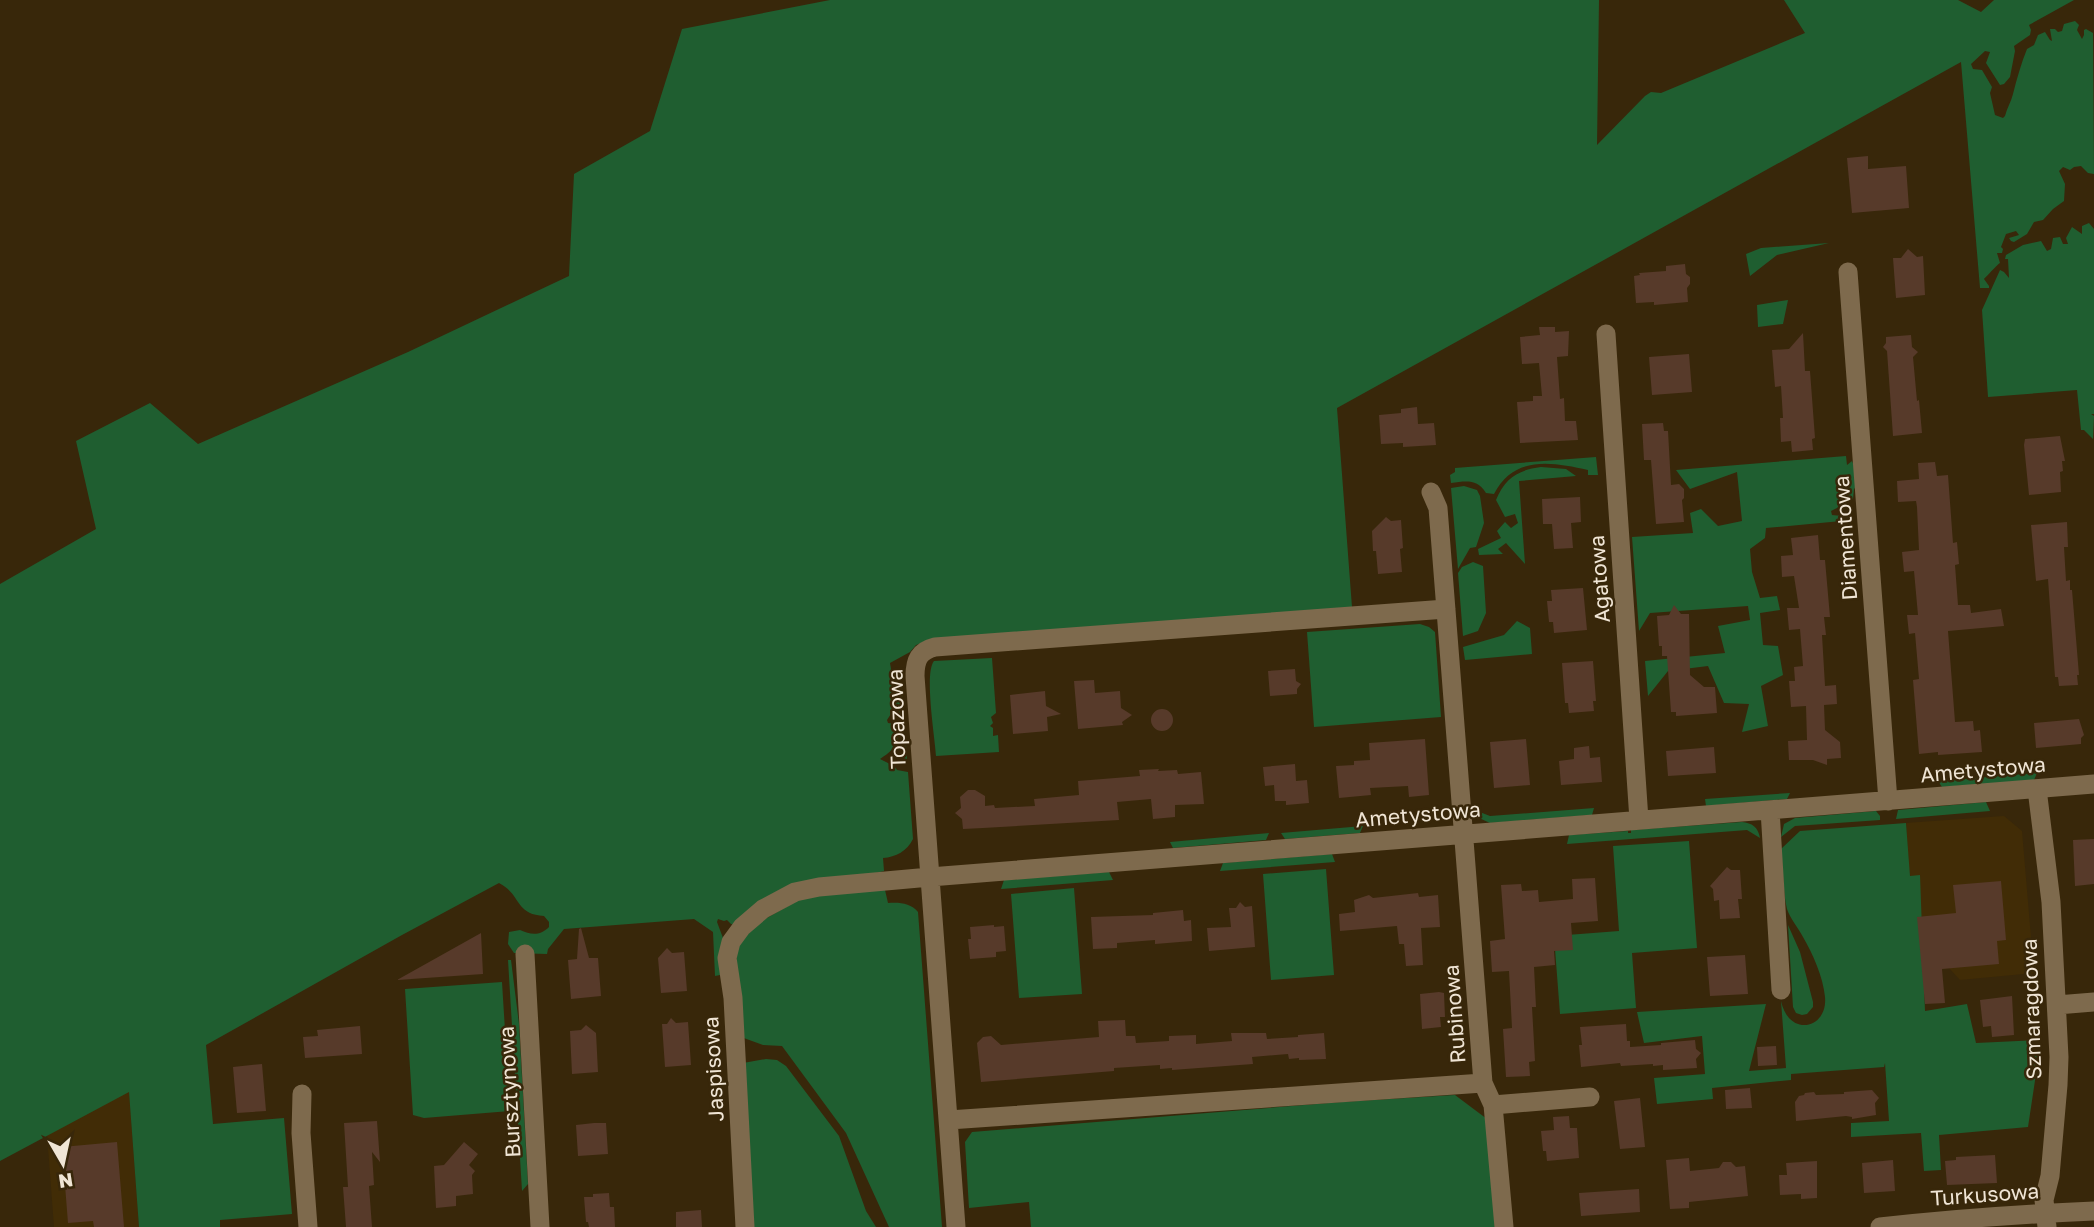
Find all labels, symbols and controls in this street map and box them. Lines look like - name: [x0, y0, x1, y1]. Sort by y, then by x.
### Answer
- street label: Diamentowa: [1828, 475, 1862, 601]
- street label: Agatowa: [1583, 534, 1615, 624]
- street label: Topazowa: [881, 669, 911, 769]
- street label: Ametystowa: [1919, 751, 2047, 787]
- street label: Ametystowa: [1354, 796, 1482, 832]
- street label: Szmaragdowa: [2016, 938, 2046, 1080]
- street label: Rubinowa: [1438, 964, 1470, 1064]
- street label: Jaspisowa: [697, 1016, 729, 1122]
- street label: Bursztynowa: [493, 1026, 525, 1158]
- north arrow: [28, 1129, 98, 1199]
- text: N: [57, 1169, 75, 1194]
- street label: Turkusowa: [1930, 1177, 2040, 1211]

